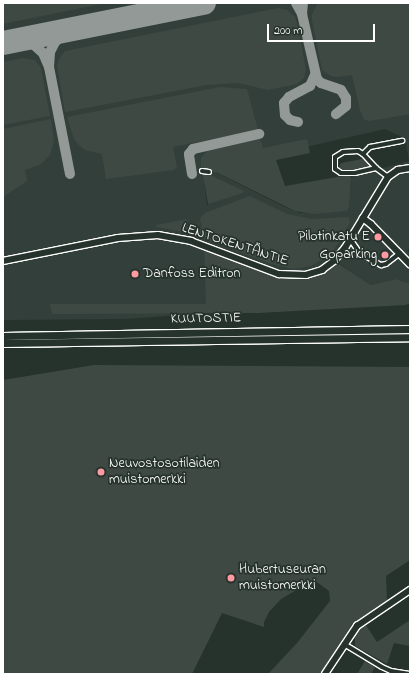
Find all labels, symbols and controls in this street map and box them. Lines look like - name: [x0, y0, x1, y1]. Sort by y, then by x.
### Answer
- scale bar: [269, 16, 377, 42]
- text: 200 m: [274, 22, 303, 40]
- street label: LENTOKENTÄNTIE: [180, 220, 290, 270]
- place label: Pilotinkatu E: [298, 229, 370, 245]
- marker: Pilotinkatu E: [373, 232, 383, 242]
- place label: Goparking: [320, 247, 377, 263]
- marker: Goparking: [380, 250, 390, 260]
- place label: Danfoss Editron: [143, 266, 241, 282]
- marker: Danfoss Editron: [130, 269, 140, 279]
- street label: KUUTOSTIE: [171, 310, 241, 328]
- place label: Neuvostosotilaiden muistomerkki: [109, 456, 220, 488]
- marker: Neuvostosotilaiden muistomerkki: [96, 467, 106, 477]
- place label: Hubertuseuran muistomerkki: [239, 562, 326, 594]
- marker: Hubertuseuran muistomerkki: [226, 573, 236, 583]

